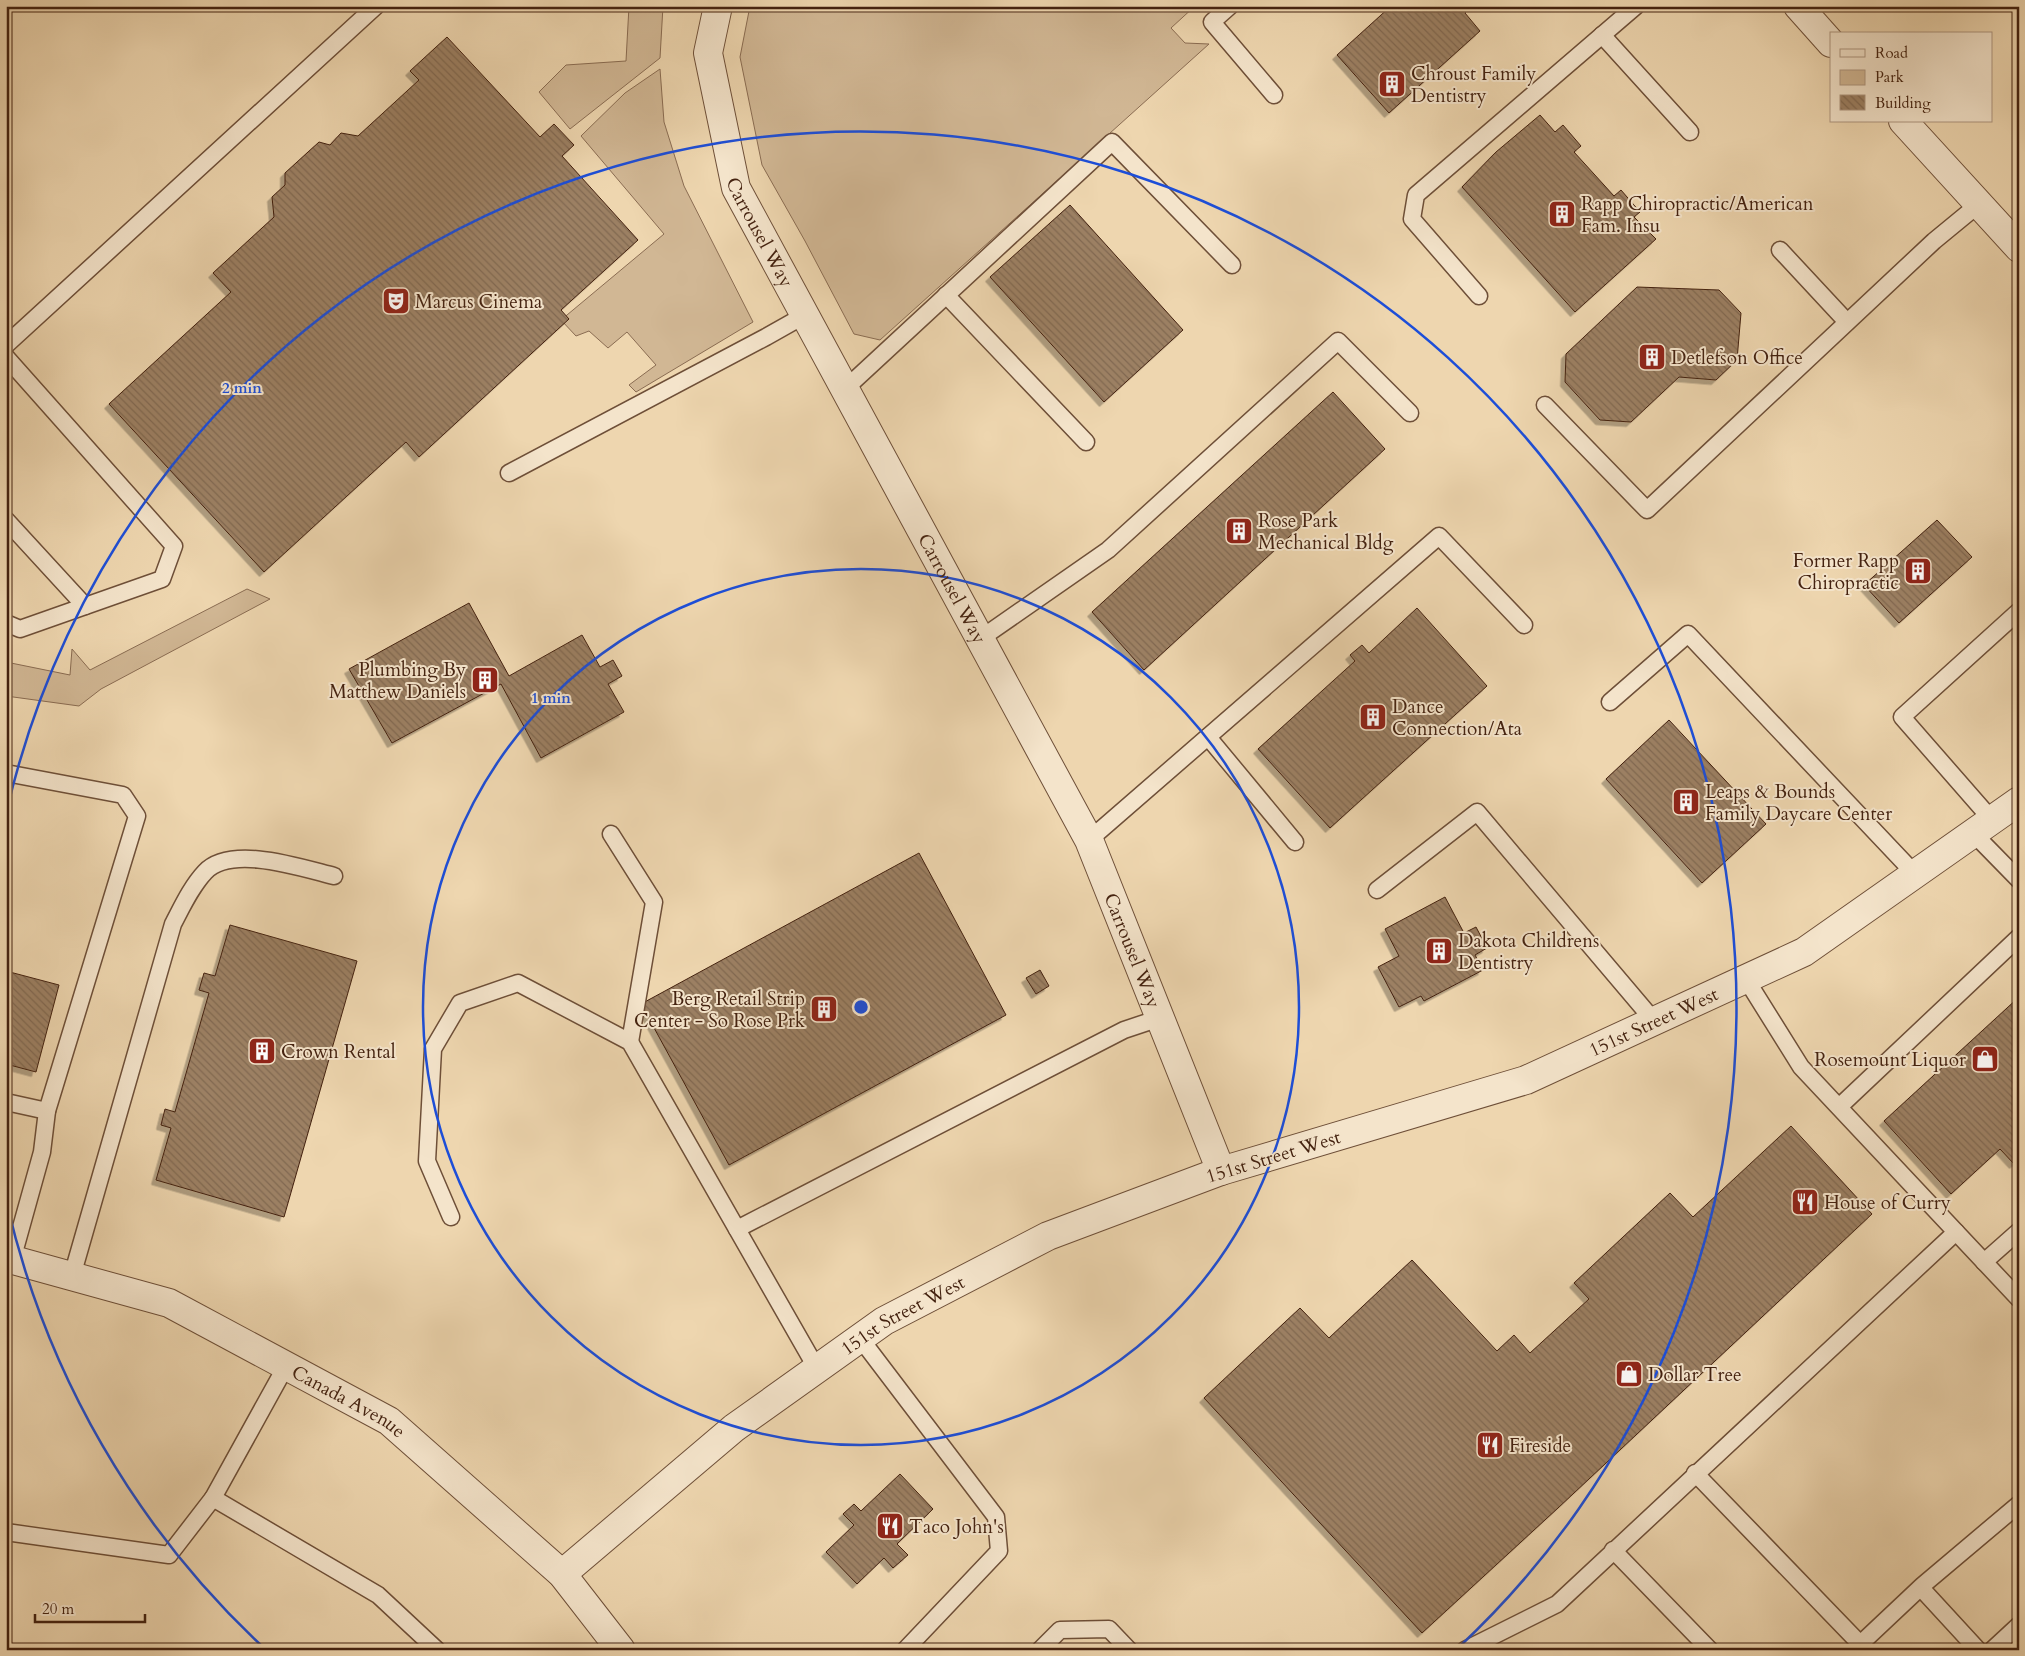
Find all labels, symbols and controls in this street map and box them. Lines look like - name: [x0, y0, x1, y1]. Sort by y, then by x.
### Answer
- legend: [1830, 32, 1992, 122]
- text: Road: [1875, 43, 1908, 63]
- place label: Chroust Family Dentistry: [1411, 61, 1536, 109]
- text: Park: [1875, 67, 1904, 87]
- building icon: Chroust Family Dentistry: [1377, 69, 1407, 99]
- text: Building: [1875, 93, 1931, 113]
- street label: Carrousel Way: [720, 175, 799, 292]
- place label: Rapp Chiropractic/American Fam. Insu: [1581, 191, 1814, 239]
- building icon: Rapp Chiropractic/American Fam. Insu: [1547, 199, 1577, 229]
- theatre icon: Marcus Cinema: [381, 286, 411, 316]
- place label: Marcus Cinema: [415, 289, 542, 315]
- building icon: Detlefson Office: [1637, 342, 1667, 372]
- place label: Detlefson Office: [1671, 345, 1803, 371]
- text: 2 min: [222, 378, 262, 398]
- place label: Rose Park Mechanical Bldg: [1258, 508, 1394, 556]
- building icon: Rose Park Mechanical Bldg: [1224, 516, 1254, 546]
- street label: Carrousel Way: [911, 529, 992, 648]
- place label: Former Rapp Chiropractic: [1793, 548, 1899, 596]
- building icon: Former Rapp Chiropractic: [1903, 556, 1933, 586]
- place label: Plumbing By Matthew Daniels: [329, 657, 466, 705]
- building icon: Plumbing By Matthew Daniels: [470, 665, 500, 695]
- text: 1 min: [531, 688, 571, 708]
- place label: Dance Connection/Ata: [1392, 694, 1522, 742]
- building icon: Dance Connection/Ata: [1358, 702, 1388, 732]
- place label: Leaps & Bounds Family Daycare Center: [1705, 779, 1892, 827]
- building icon: Leaps & Bounds Family Daycare Center: [1671, 787, 1701, 817]
- street label: Carrousel Way: [1097, 889, 1167, 1012]
- place label: Dakota Childrens Dentistry: [1458, 928, 1599, 976]
- building icon: Dakota Childrens Dentistry: [1424, 936, 1454, 966]
- street label: 151st Street West: [1585, 981, 1722, 1063]
- place label: Berg Retail Strip Center - So Rose Prk: [634, 986, 806, 1034]
- building icon: Berg Retail Strip Center - So Rose Prk: [809, 994, 839, 1024]
- centre of rings: [852, 998, 870, 1016]
- building icon: Crown Rental: [247, 1036, 277, 1066]
- place label: Crown Rental: [281, 1039, 396, 1065]
- shop icon: Rosemount Liquor: [1970, 1044, 2000, 1074]
- place label: Rosemount Liquor: [1814, 1047, 1966, 1073]
- street label: 151st Street West: [1203, 1124, 1344, 1190]
- restaurant icon: House of Curry: [1790, 1187, 1820, 1217]
- place label: House of Curry: [1824, 1190, 1951, 1216]
- street label: 151st Street West: [836, 1269, 969, 1362]
- street label: Canada Avenue: [287, 1359, 411, 1444]
- shop icon: Dollar Tree: [1614, 1359, 1644, 1389]
- place label: Dollar Tree: [1648, 1362, 1742, 1388]
- restaurant icon: Fireside: [1475, 1430, 1505, 1460]
- place label: Fireside: [1509, 1433, 1571, 1459]
- restaurant icon: Taco John's: [875, 1511, 905, 1541]
- place label: Taco John's: [909, 1514, 1004, 1540]
- scale bar: [35, 1591, 145, 1623]
- text: 20 m: [42, 1599, 74, 1619]

